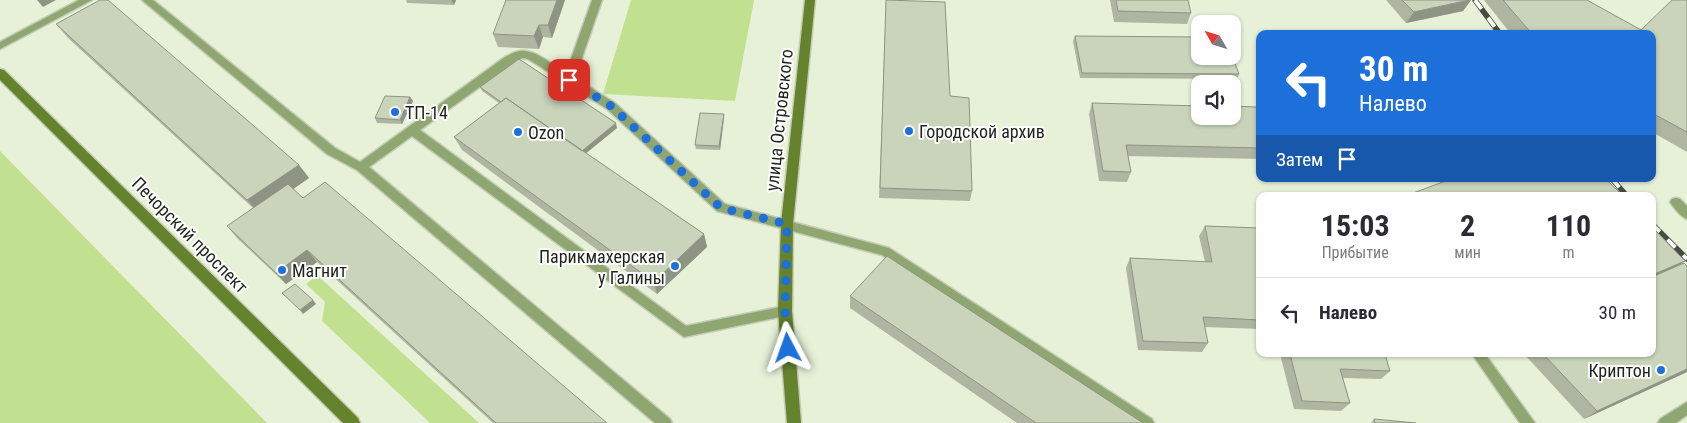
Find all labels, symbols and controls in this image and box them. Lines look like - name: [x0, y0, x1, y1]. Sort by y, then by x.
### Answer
- north arrow: [1191, 15, 1241, 65]
- map controls: [1191, 15, 1241, 125]
- street label: улица Островского: [761, 48, 797, 192]
- text: 30 m: [1359, 49, 1428, 90]
- icon: left: [1276, 50, 1341, 115]
- pin: [548, 59, 590, 101]
- icon: arrive: [555, 66, 583, 94]
- button: sound: [1191, 75, 1241, 125]
- text: Налево: [1359, 91, 1427, 116]
- place label: ТП-14: [405, 102, 448, 123]
- marker: ТП-14: [389, 106, 401, 118]
- place label: Городской архив: [919, 121, 1045, 142]
- place label: Ozon: [528, 122, 564, 143]
- marker: Городской архив: [903, 125, 915, 137]
- marker: Ozon: [512, 126, 524, 138]
- icon: arrive: [1333, 145, 1361, 173]
- text: Затем: [1276, 148, 1323, 171]
- street label: Печорский проспект: [128, 173, 252, 297]
- text: 15:03: [1321, 208, 1390, 243]
- text: 2: [1460, 208, 1475, 243]
- text: 110: [1546, 208, 1591, 243]
- text: Прибытие: [1322, 243, 1389, 262]
- text: мин: [1454, 243, 1481, 262]
- text: m: [1562, 243, 1575, 262]
- place label: Парикмахерская у Галины: [539, 246, 665, 288]
- place label: Магнит: [292, 260, 347, 281]
- marker: Парикмахерская у Галины: [669, 260, 681, 272]
- marker: Магнит: [276, 264, 288, 276]
- icon: left: [1276, 299, 1304, 327]
- text: Налево: [1319, 301, 1377, 324]
- text: 30 m: [1599, 301, 1636, 324]
- position arrow: [761, 321, 813, 373]
- place label: Криптон: [1588, 360, 1651, 381]
- marker: Криптон: [1655, 364, 1667, 376]

